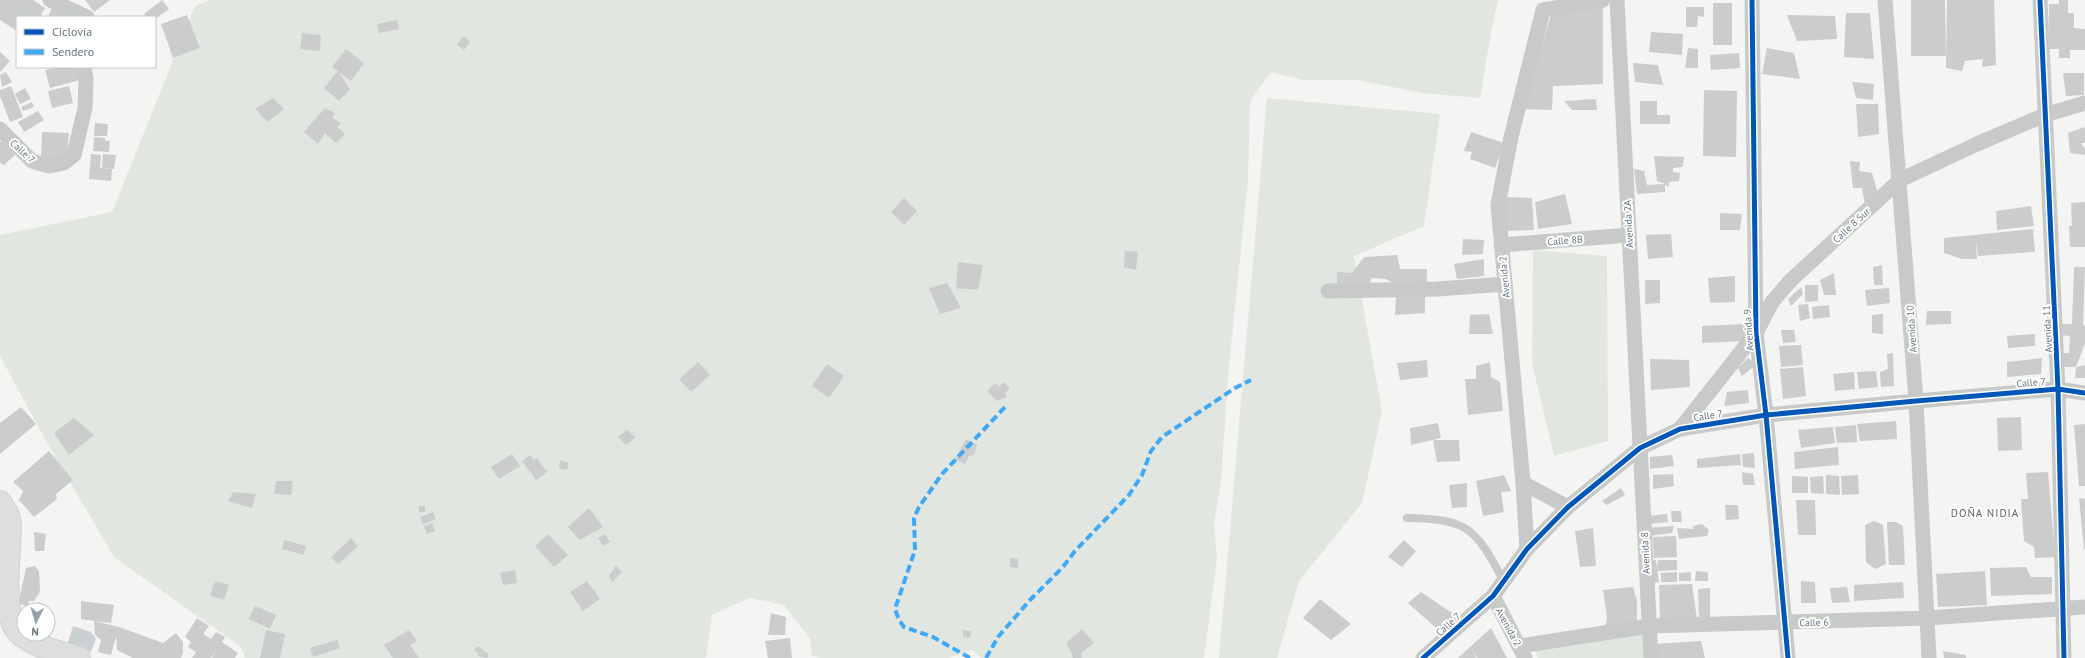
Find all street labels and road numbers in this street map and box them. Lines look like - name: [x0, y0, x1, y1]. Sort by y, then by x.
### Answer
- street label: Calle 7: [7, 137, 38, 166]
- street label: Avenida 2A: [1621, 200, 1636, 248]
- street label: Calle 8 Sur: [1830, 204, 1873, 246]
- street label: Calle 8B: [1547, 232, 1583, 249]
- street label: Avenida 2: [1496, 256, 1513, 298]
- street label: Avenida 10: [1903, 304, 1920, 353]
- street label: Avenida 11: [2040, 305, 2055, 353]
- street label: Avenida 9: [1741, 309, 1756, 351]
- street label: Calle 7: [2016, 375, 2046, 390]
- street label: Calle 7: [1692, 407, 1724, 424]
- street label: Avenida 8: [1638, 532, 1653, 574]
- street label: Avenida 2: [1493, 606, 1524, 649]
- street label: Calle 7: [1433, 610, 1464, 639]
- street label: Calle 6: [1799, 615, 1829, 630]

